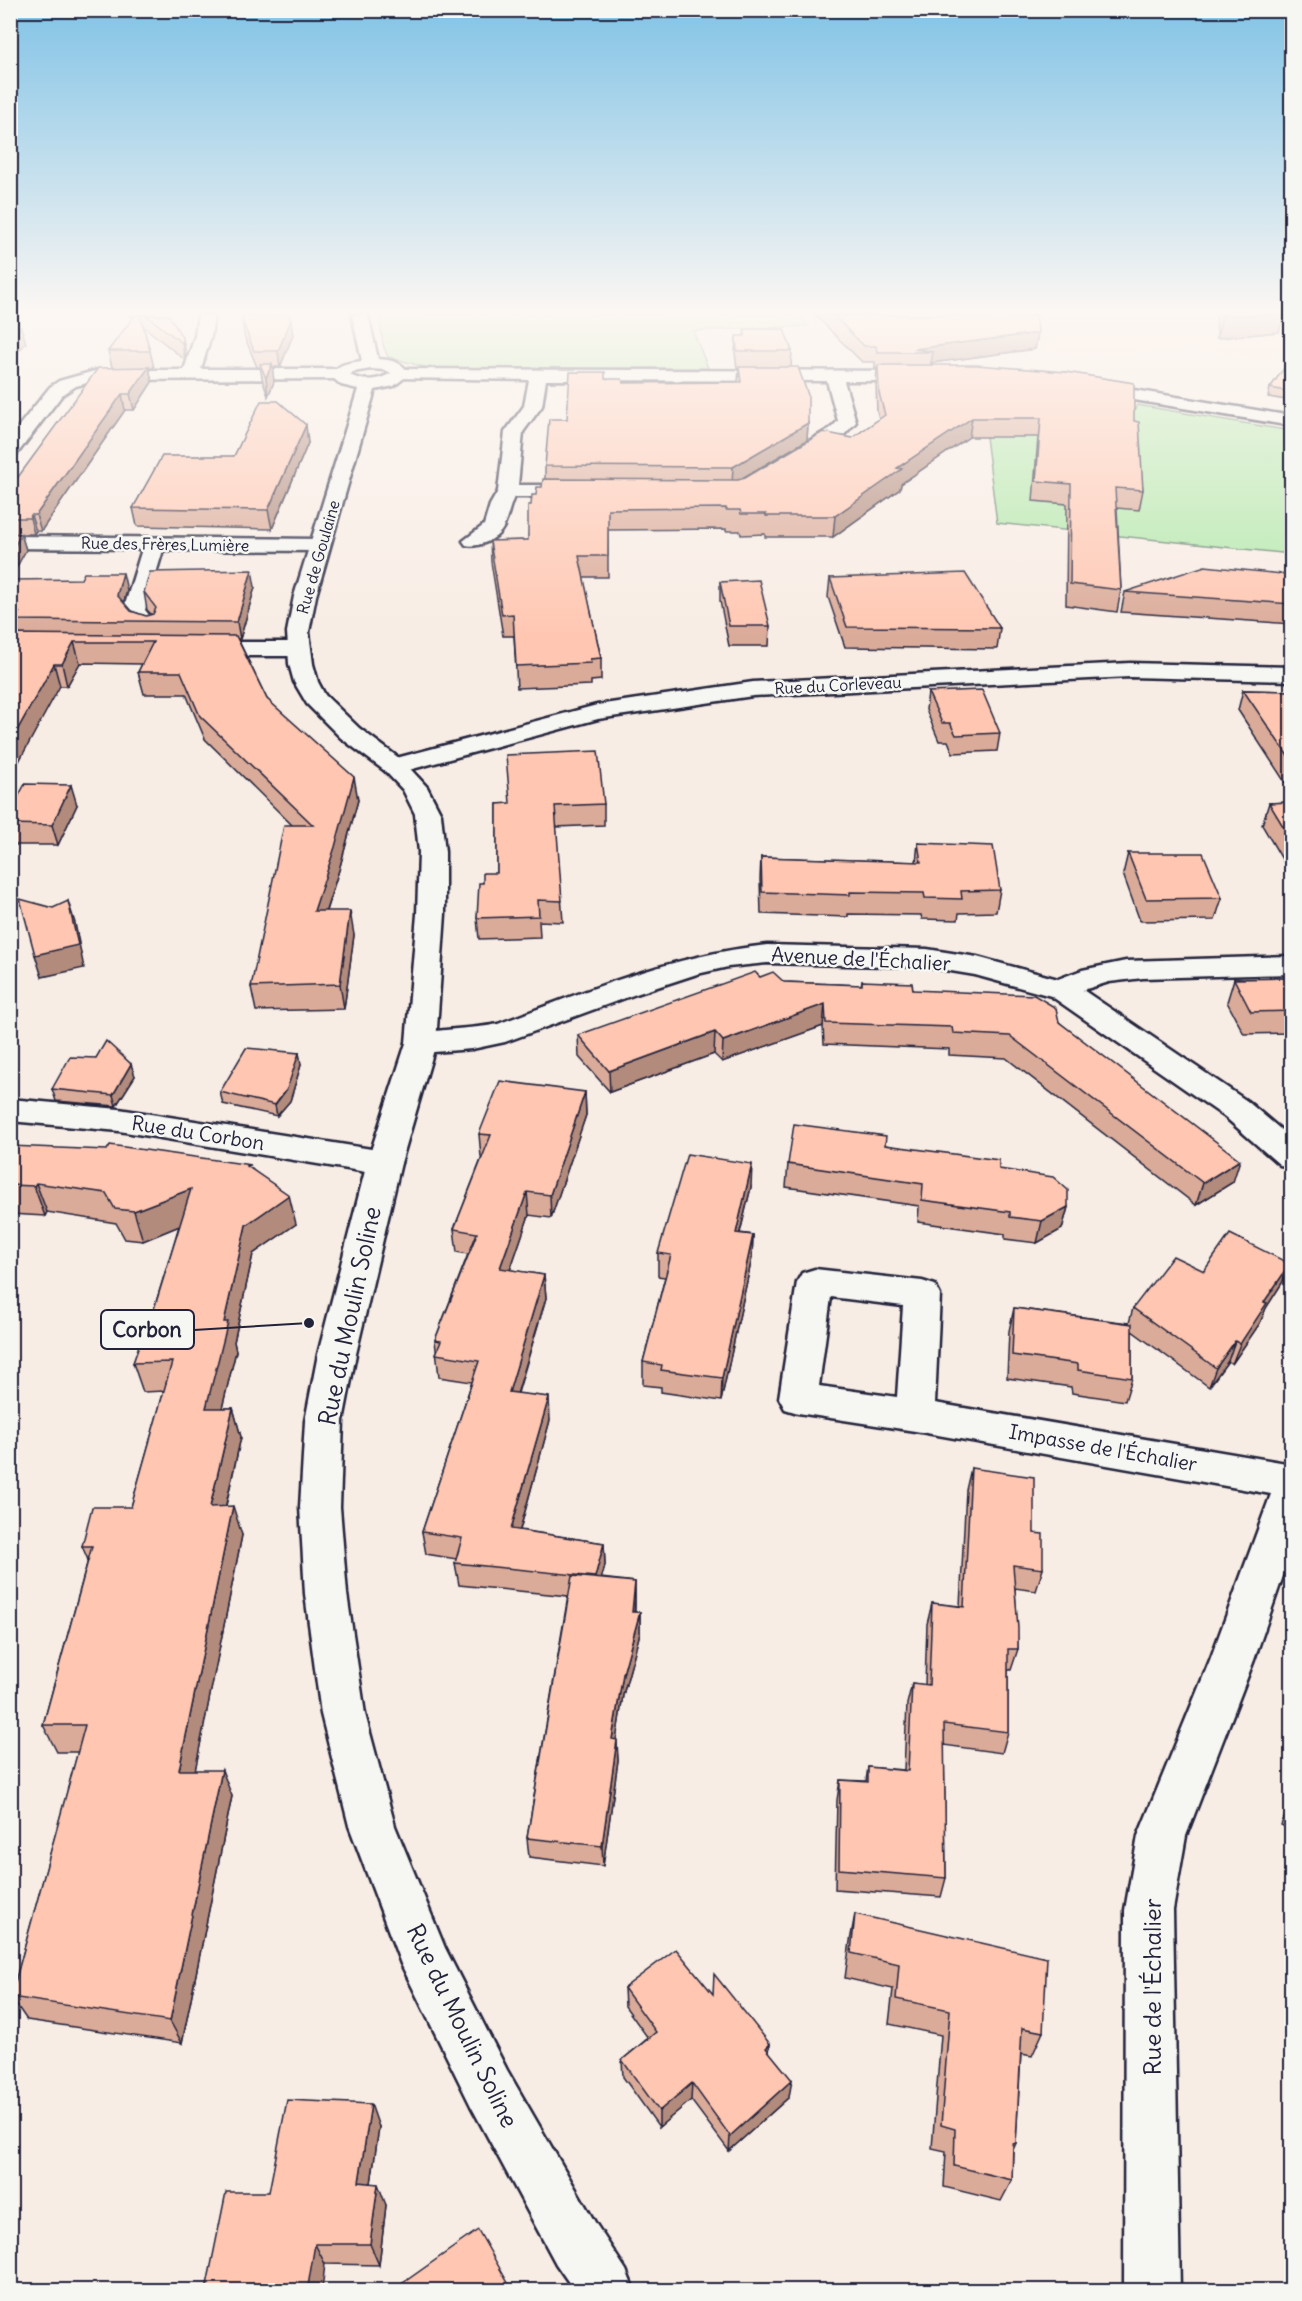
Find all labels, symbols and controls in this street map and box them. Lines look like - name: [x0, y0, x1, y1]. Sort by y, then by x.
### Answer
- street label: Rue de Goulaine: [292, 498, 344, 616]
- street label: Rue des Frères Lumière: [81, 533, 249, 555]
- street label: Rue du Corleveau: [774, 672, 902, 698]
- street label: Avenue de l'Échalier: [771, 941, 951, 976]
- street label: Rue du Corbon: [130, 1110, 266, 1155]
- street label: Rue du Moulin Soline: [311, 1204, 387, 1428]
- callout: Corbon: [101, 1310, 194, 1349]
- text: Corbon: [112, 1316, 182, 1343]
- street label: Impasse de l'Échalier: [1007, 1419, 1199, 1476]
- street label: Rue de l'Échalier: [1137, 1898, 1167, 2076]
- street label: Rue du Moulin Soline: [401, 1919, 525, 2132]

